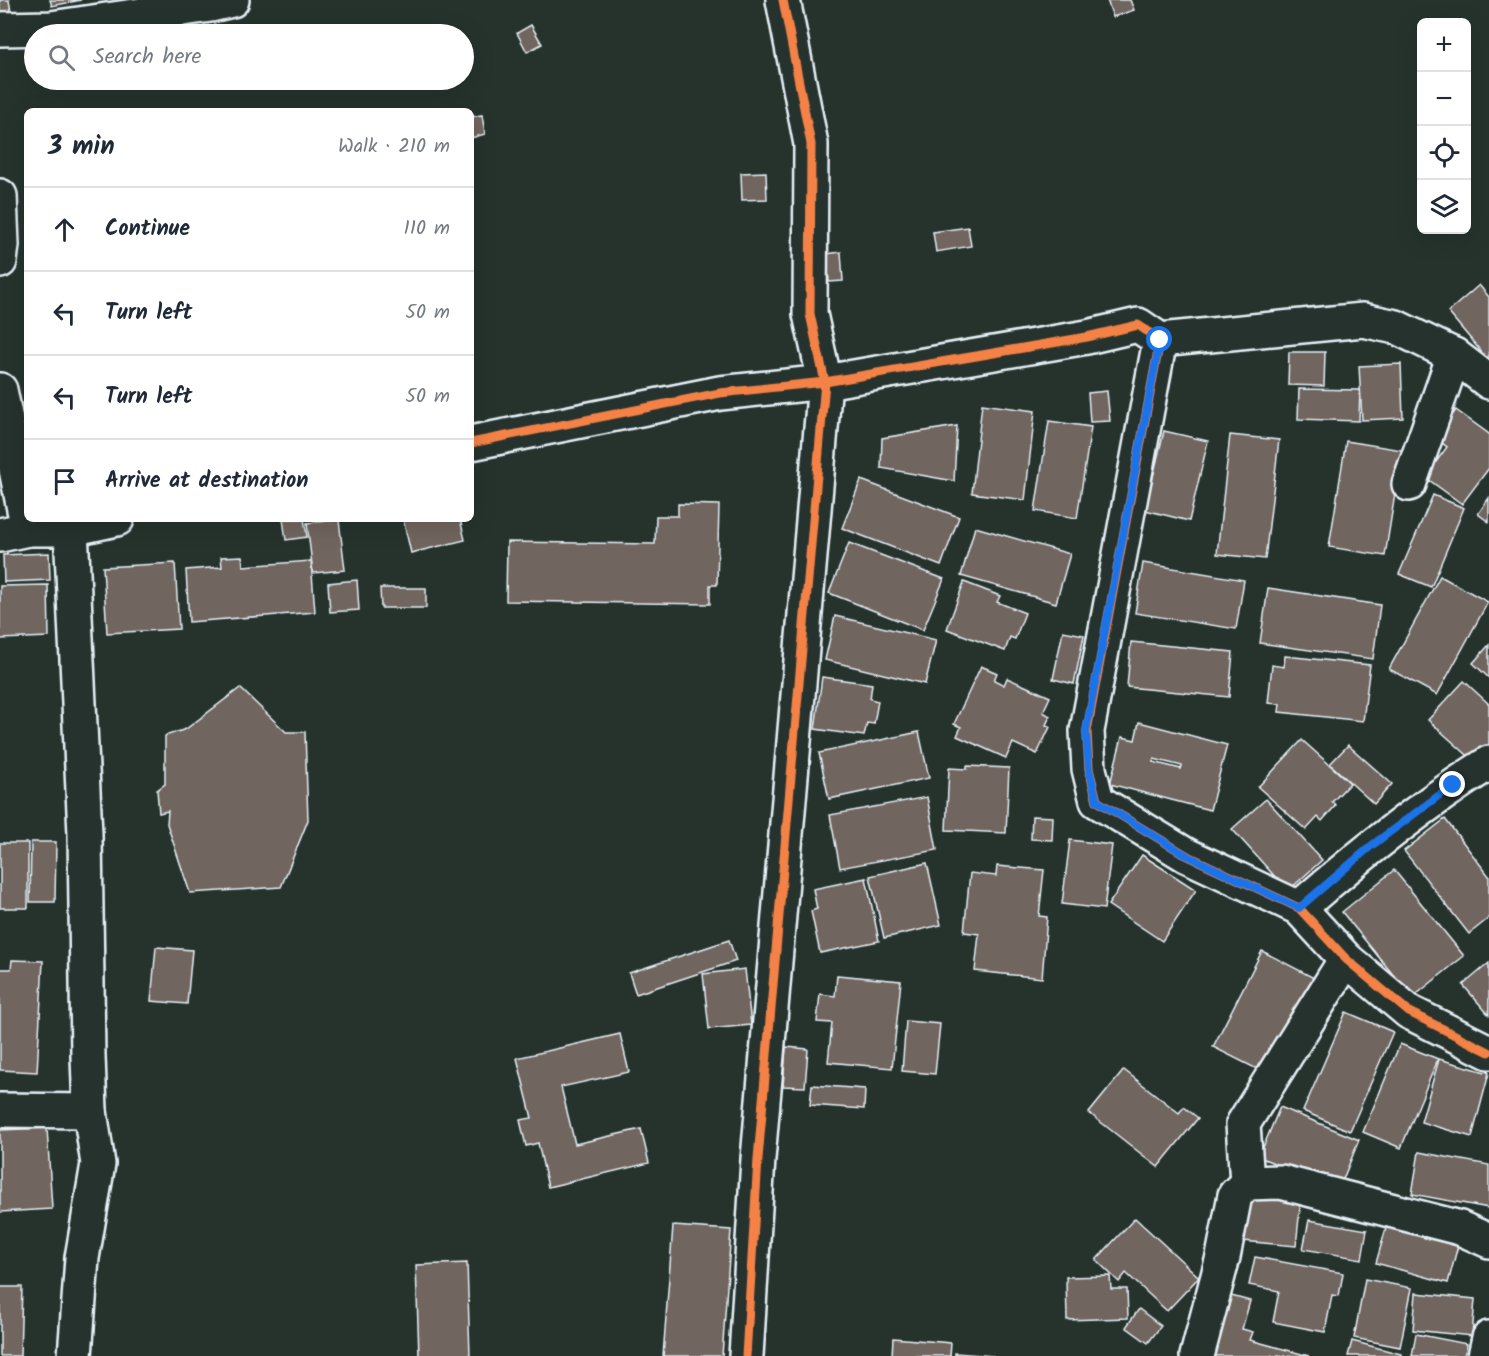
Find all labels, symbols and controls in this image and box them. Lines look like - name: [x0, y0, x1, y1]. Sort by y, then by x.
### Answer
- map controls: [1417, 18, 1471, 234]
- button: +: [1417, 18, 1471, 72]
- search box: [24, 24, 474, 90]
- text: Search here: [93, 40, 201, 75]
- icon: search: [45, 41, 78, 74]
- button: −: [1417, 72, 1471, 126]
- text: 3 min: [48, 126, 115, 168]
- button: locate: [1417, 126, 1471, 180]
- text: Walk · 210 m: [338, 131, 450, 163]
- button: layers: [1417, 180, 1471, 234]
- text: Continue: [105, 212, 190, 247]
- icon: ahead: [48, 213, 81, 246]
- text: 110 m: [404, 213, 450, 245]
- text: Turn left: [105, 296, 192, 331]
- icon: left: [48, 297, 81, 330]
- text: 50 m: [405, 297, 450, 329]
- route start: [1146, 326, 1172, 352]
- text: Turn left: [105, 380, 192, 415]
- icon: left: [48, 381, 81, 414]
- text: 50 m: [405, 381, 450, 413]
- text: Arrive at destination: [105, 464, 308, 499]
- icon: arrive: [48, 465, 81, 498]
- route end: [1439, 771, 1465, 797]

